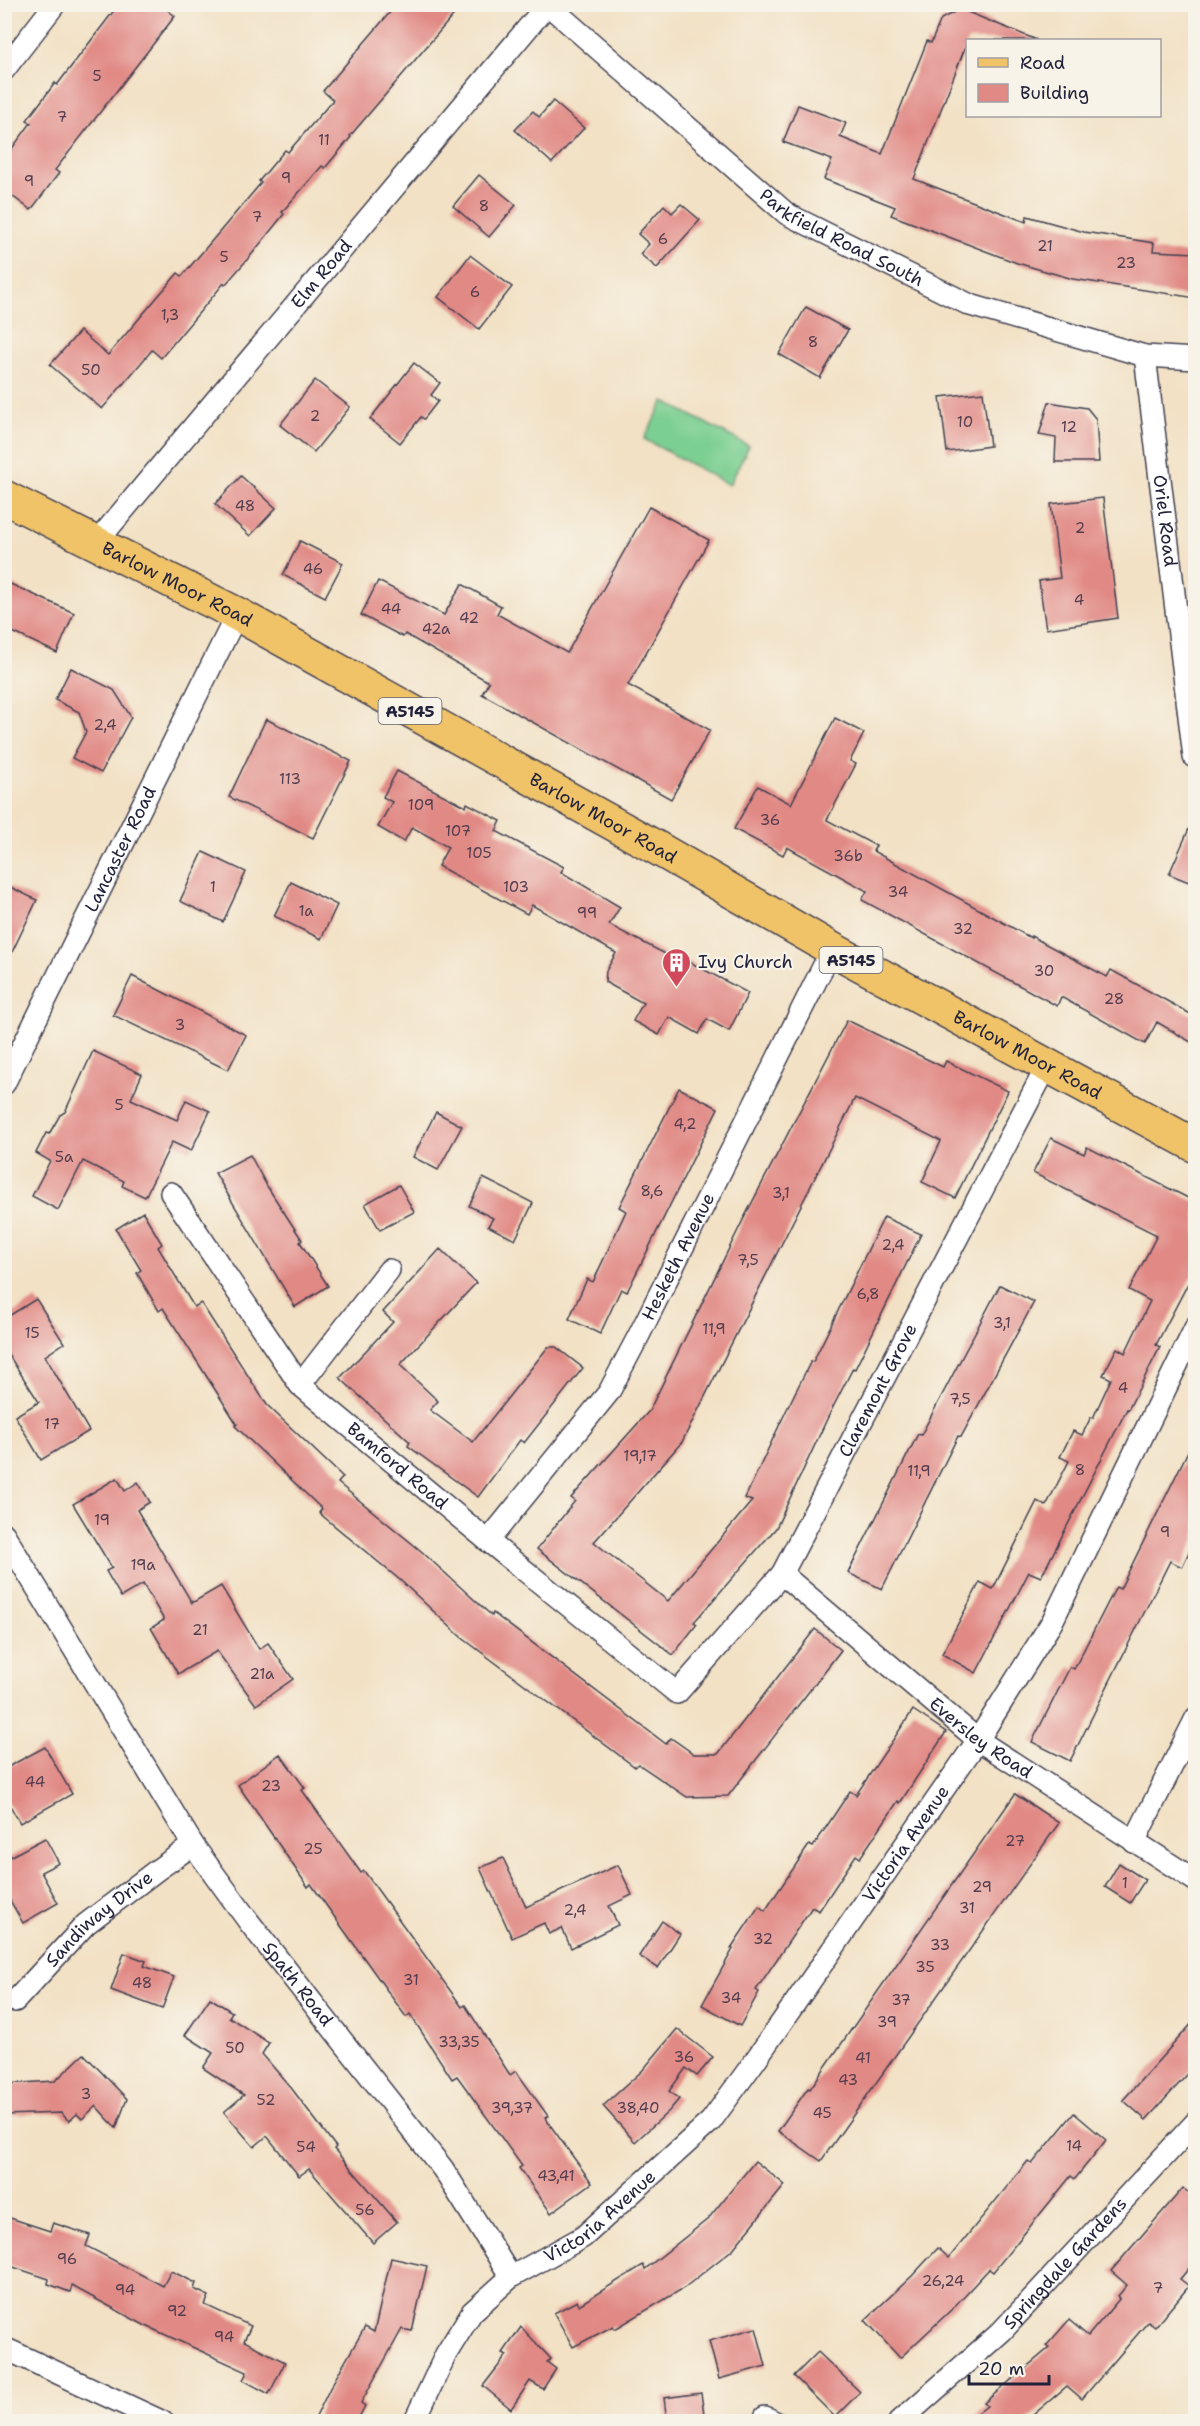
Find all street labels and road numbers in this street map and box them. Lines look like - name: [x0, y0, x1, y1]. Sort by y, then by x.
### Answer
- street label: Parkfield Road South: [754, 183, 928, 292]
- street label: Elm Road: [286, 234, 357, 314]
- street label: Oriel Road: [1148, 473, 1183, 568]
- street label: Barlow Moor Road: [98, 536, 257, 632]
- road number: A5145: [378, 698, 442, 724]
- street label: Barlow Moor Road: [525, 767, 682, 869]
- street label: Lancaster Road: [79, 782, 162, 916]
- road number: A5145: [820, 947, 882, 973]
- street label: Barlow Moor Road: [949, 1005, 1106, 1105]
- street label: Hesketh Avenue: [636, 1189, 720, 1324]
- street label: Claremont Grove: [833, 1319, 923, 1461]
- street label: Bamford Road: [342, 1417, 453, 1515]
- street label: Eversley Road: [924, 1692, 1037, 1784]
- street label: Victoria Avenue: [857, 1781, 955, 1907]
- street label: Sandiway Drive: [40, 1865, 158, 1972]
- street label: Spath Road: [257, 1937, 338, 2031]
- street label: Victoria Avenue: [540, 2165, 661, 2268]
- street label: Springdale Gardens: [998, 2192, 1132, 2334]

